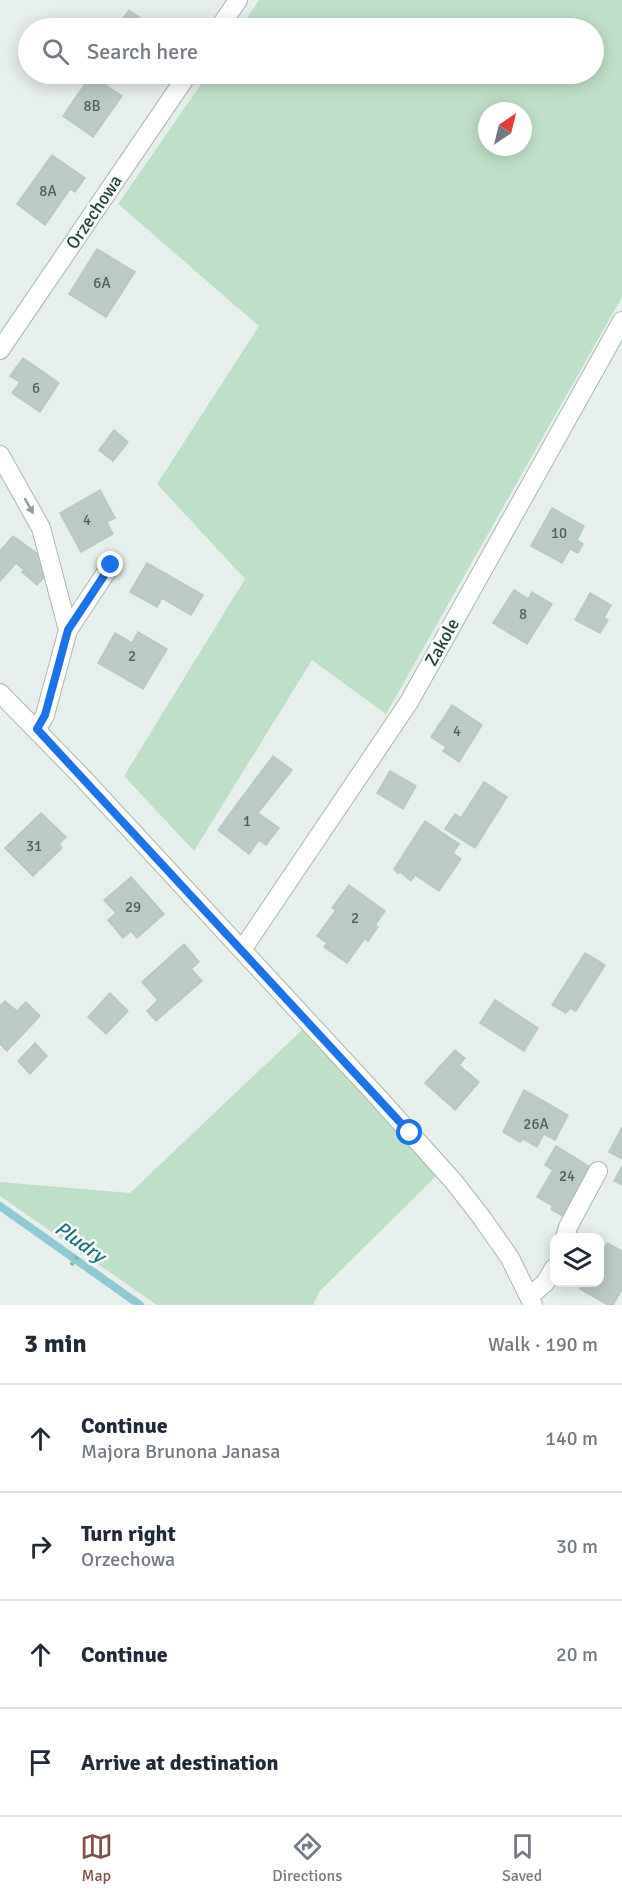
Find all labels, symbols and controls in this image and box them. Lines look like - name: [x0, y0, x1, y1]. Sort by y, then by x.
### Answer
- search box: [18, 18, 604, 84]
- icon: search: [39, 35, 72, 68]
- text: Search here: [87, 38, 198, 65]
- house number: 8B: [83, 97, 101, 115]
- north arrow: [478, 102, 532, 156]
- street label: Orzechowa: [61, 171, 127, 253]
- house number: 8A: [39, 182, 57, 200]
- house number: 6A: [93, 274, 111, 292]
- house number: 6: [32, 379, 40, 397]
- one-way arrow: [23, 498, 34, 514]
- house number: 4: [83, 511, 91, 529]
- house number: 10: [551, 524, 567, 542]
- route end: [97, 551, 123, 577]
- house number: 8: [519, 605, 527, 623]
- street label: Zakole: [420, 614, 464, 670]
- house number: 2: [128, 647, 136, 665]
- house number: 4: [453, 722, 461, 740]
- house number: 1: [243, 812, 251, 830]
- house number: 31: [26, 837, 42, 855]
- house number: 29: [125, 898, 141, 916]
- house number: 2: [351, 909, 359, 927]
- house number: 26A: [523, 1115, 549, 1133]
- route start: [396, 1119, 422, 1145]
- house number: 24: [559, 1167, 575, 1185]
- water label: Pludry: [50, 1216, 112, 1270]
- map controls: [550, 1233, 604, 1287]
- button: layers: [550, 1233, 604, 1287]
- text: 3 min: [24, 1328, 87, 1360]
- text: Walk · 190 m: [488, 1332, 598, 1357]
- text: Continue: [81, 1412, 168, 1439]
- icon: ahead: [24, 1422, 57, 1455]
- text: 140 m: [545, 1426, 598, 1451]
- text: Majora Brunona Janasa: [81, 1439, 280, 1464]
- text: Turn right: [81, 1520, 176, 1547]
- icon: right: [24, 1530, 57, 1563]
- text: 30 m: [556, 1534, 598, 1559]
- text: Orzechowa: [81, 1547, 175, 1572]
- icon: ahead: [24, 1638, 57, 1671]
- text: Continue: [81, 1641, 168, 1668]
- text: 20 m: [556, 1642, 598, 1667]
- icon: arrive: [24, 1746, 57, 1779]
- text: Arrive at destination: [81, 1749, 278, 1776]
- tab: Map: [80, 1830, 113, 1886]
- tab: Directions: [272, 1830, 342, 1886]
- tab: Saved: [502, 1830, 542, 1886]

